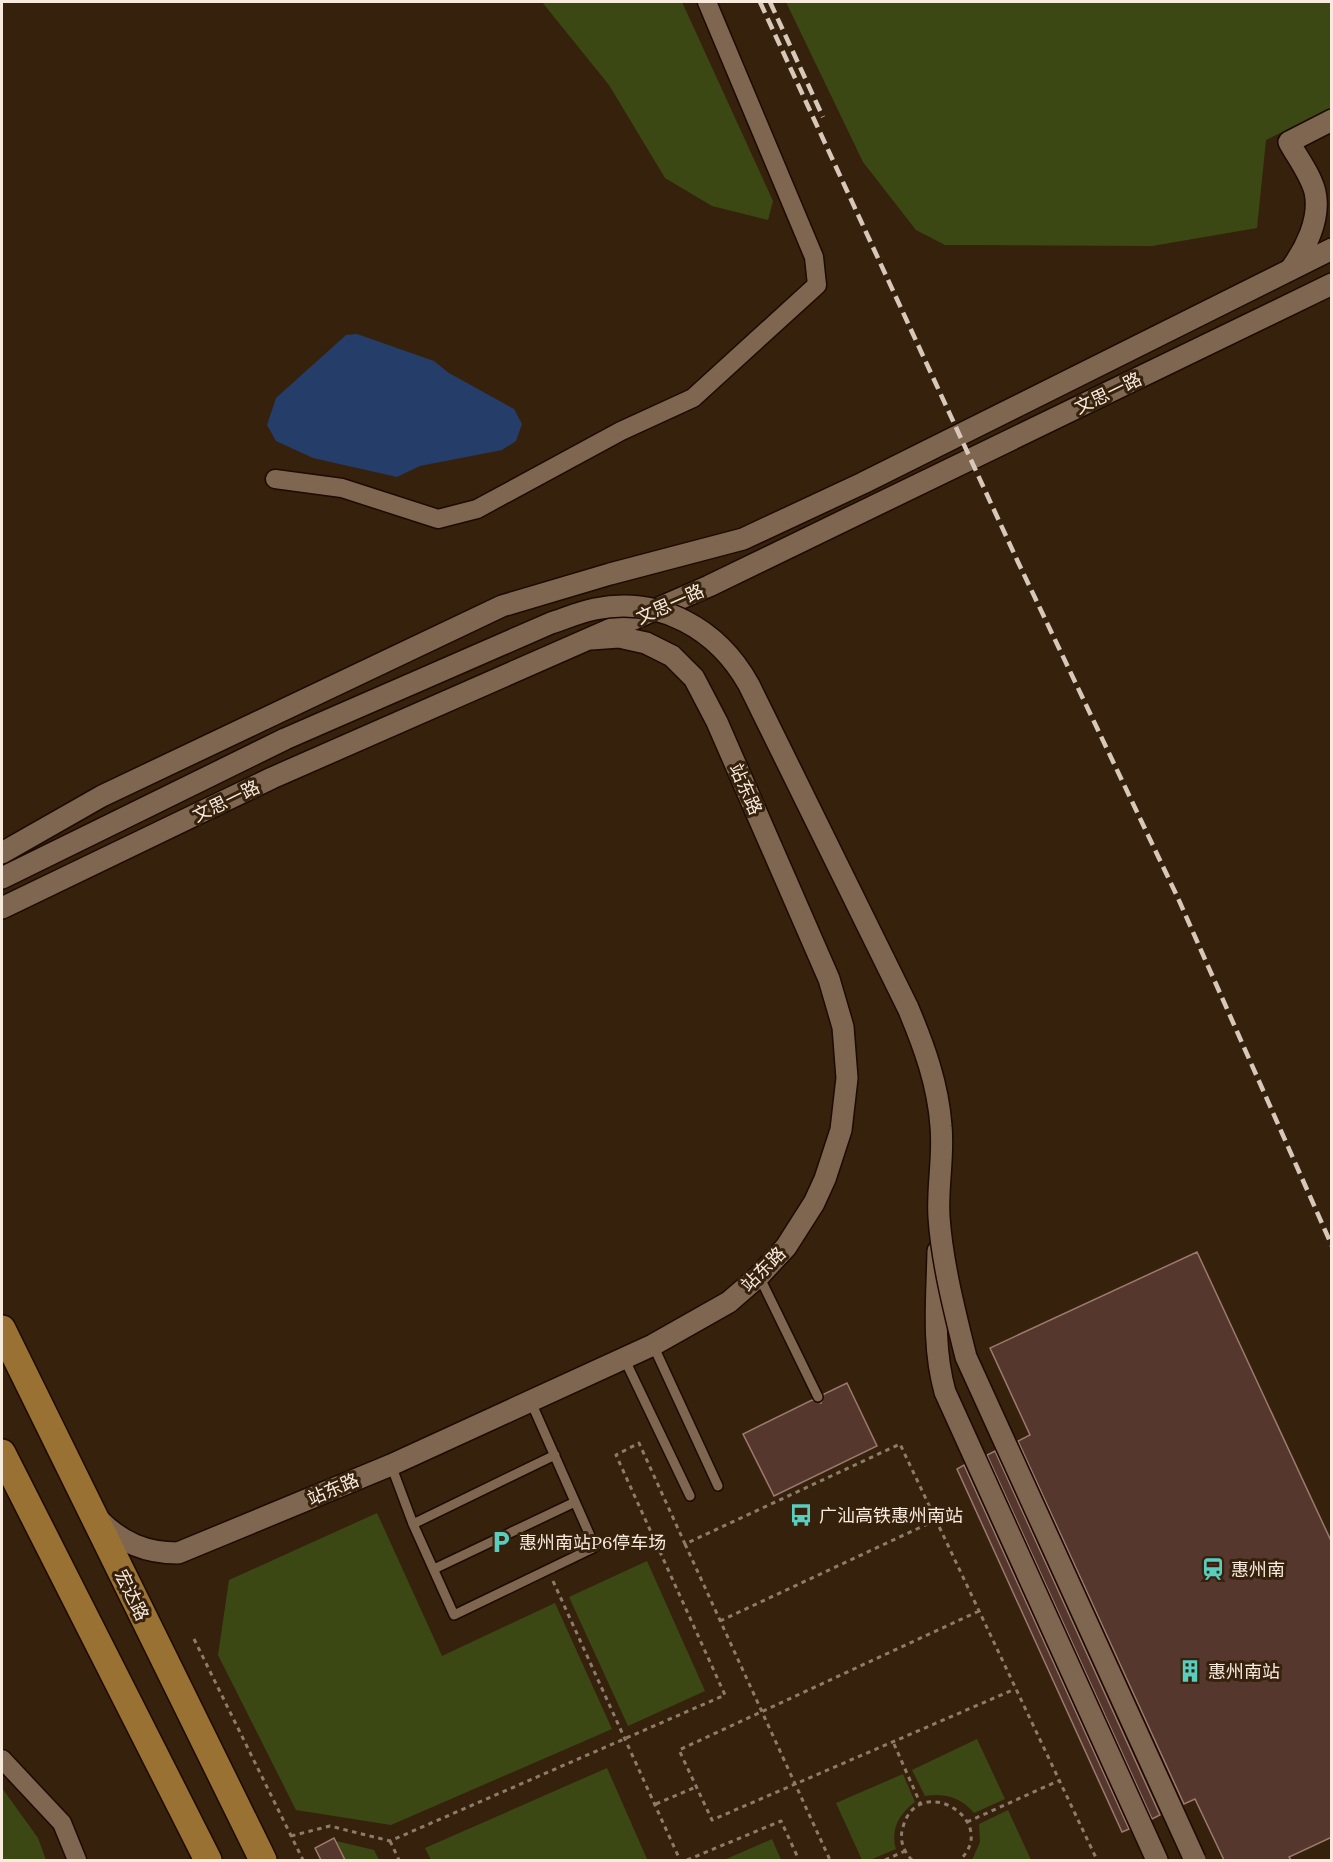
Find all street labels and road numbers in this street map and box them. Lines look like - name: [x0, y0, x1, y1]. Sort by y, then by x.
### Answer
- street label: 文思一路: [1071, 367, 1145, 419]
- street label: 文思一路: [632, 579, 708, 629]
- street label: 站东路: [725, 760, 767, 818]
- street label: 文思一路: [189, 775, 263, 827]
- street label: 站东路: [736, 1242, 790, 1296]
- street label: 站东路: [304, 1468, 362, 1510]
- street label: 宏达路: [110, 1566, 154, 1624]

